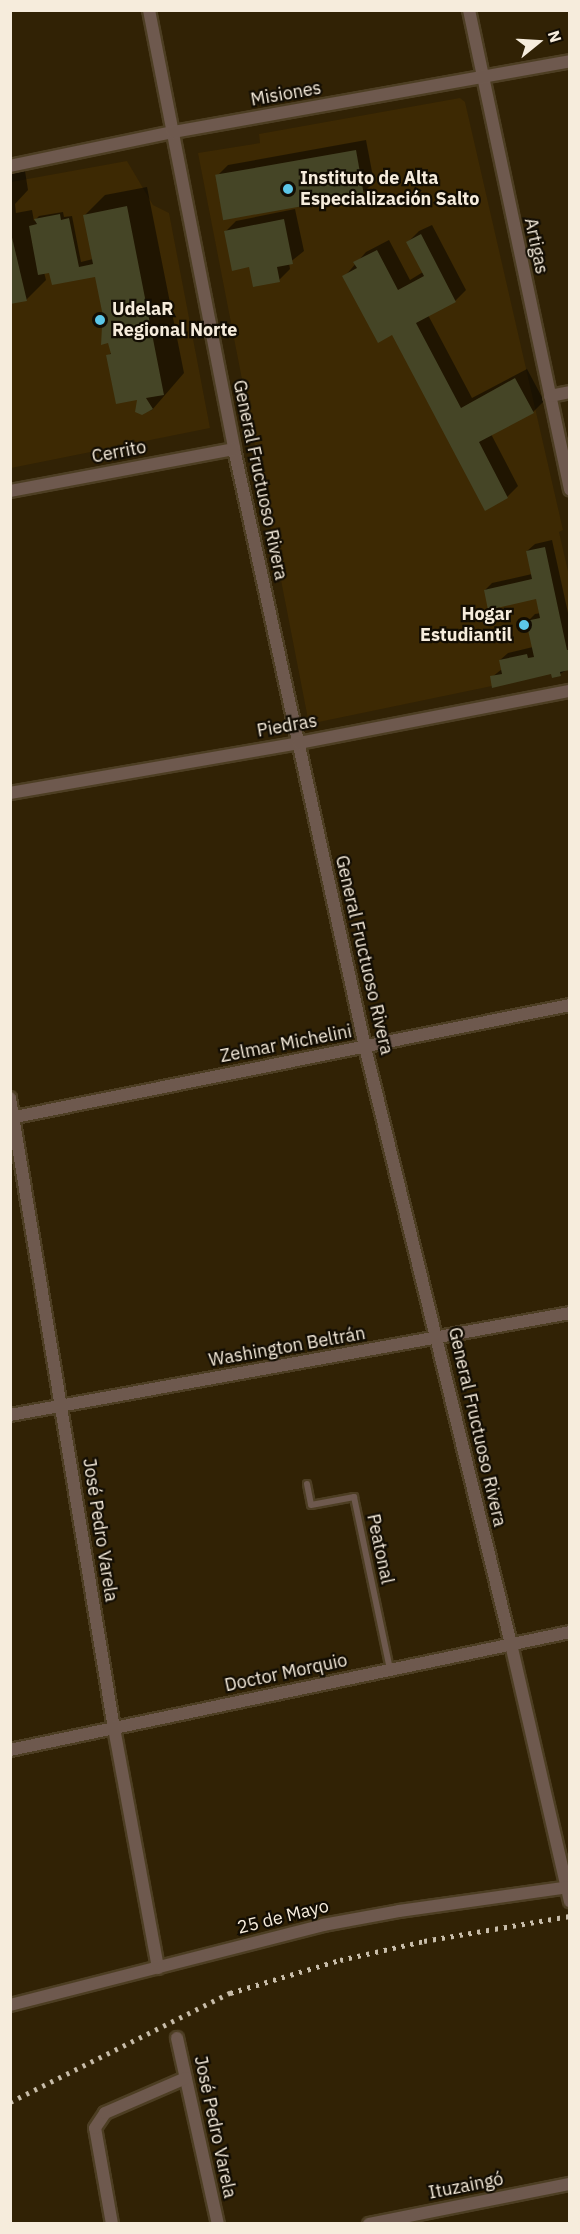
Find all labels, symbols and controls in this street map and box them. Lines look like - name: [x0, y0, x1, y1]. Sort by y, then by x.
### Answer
- north arrow: [508, 12, 568, 72]
- text: N: [544, 28, 566, 45]
- street label: Misiones: [249, 77, 323, 111]
- place label: Instituto de Alta Especialización Salto: [300, 168, 479, 210]
- marker: Instituto de Alta Especialización Salto: [281, 182, 295, 196]
- street label: Artigas: [520, 216, 552, 276]
- place label: UdelaR Regional Norte: [112, 299, 237, 342]
- marker: UdelaR Regional Norte: [93, 313, 107, 327]
- street label: General Fructuoso Rivera: [228, 378, 292, 582]
- street label: Cerrito: [90, 436, 148, 468]
- place label: Hogar Estudiantil: [420, 604, 512, 646]
- marker: Hogar Estudiantil: [517, 618, 531, 632]
- street label: Piedras: [255, 710, 319, 742]
- street label: General Fructuoso Rivera: [331, 853, 397, 1057]
- street label: Zelmar Michelini: [218, 1021, 354, 1067]
- street label: Washington Beltrán: [207, 1323, 367, 1371]
- street label: General Fructuoso Rivera: [444, 1325, 510, 1529]
- street label: José Pedro Varela: [78, 1457, 122, 1603]
- street label: Peatonal: [362, 1512, 398, 1586]
- street label: Doctor Morquio: [223, 1649, 349, 1697]
- street label: 25 de Mayo: [235, 1895, 331, 1939]
- street label: José Pedro Varela: [189, 2054, 241, 2200]
- street label: Ituzaingó: [427, 2168, 505, 2204]

